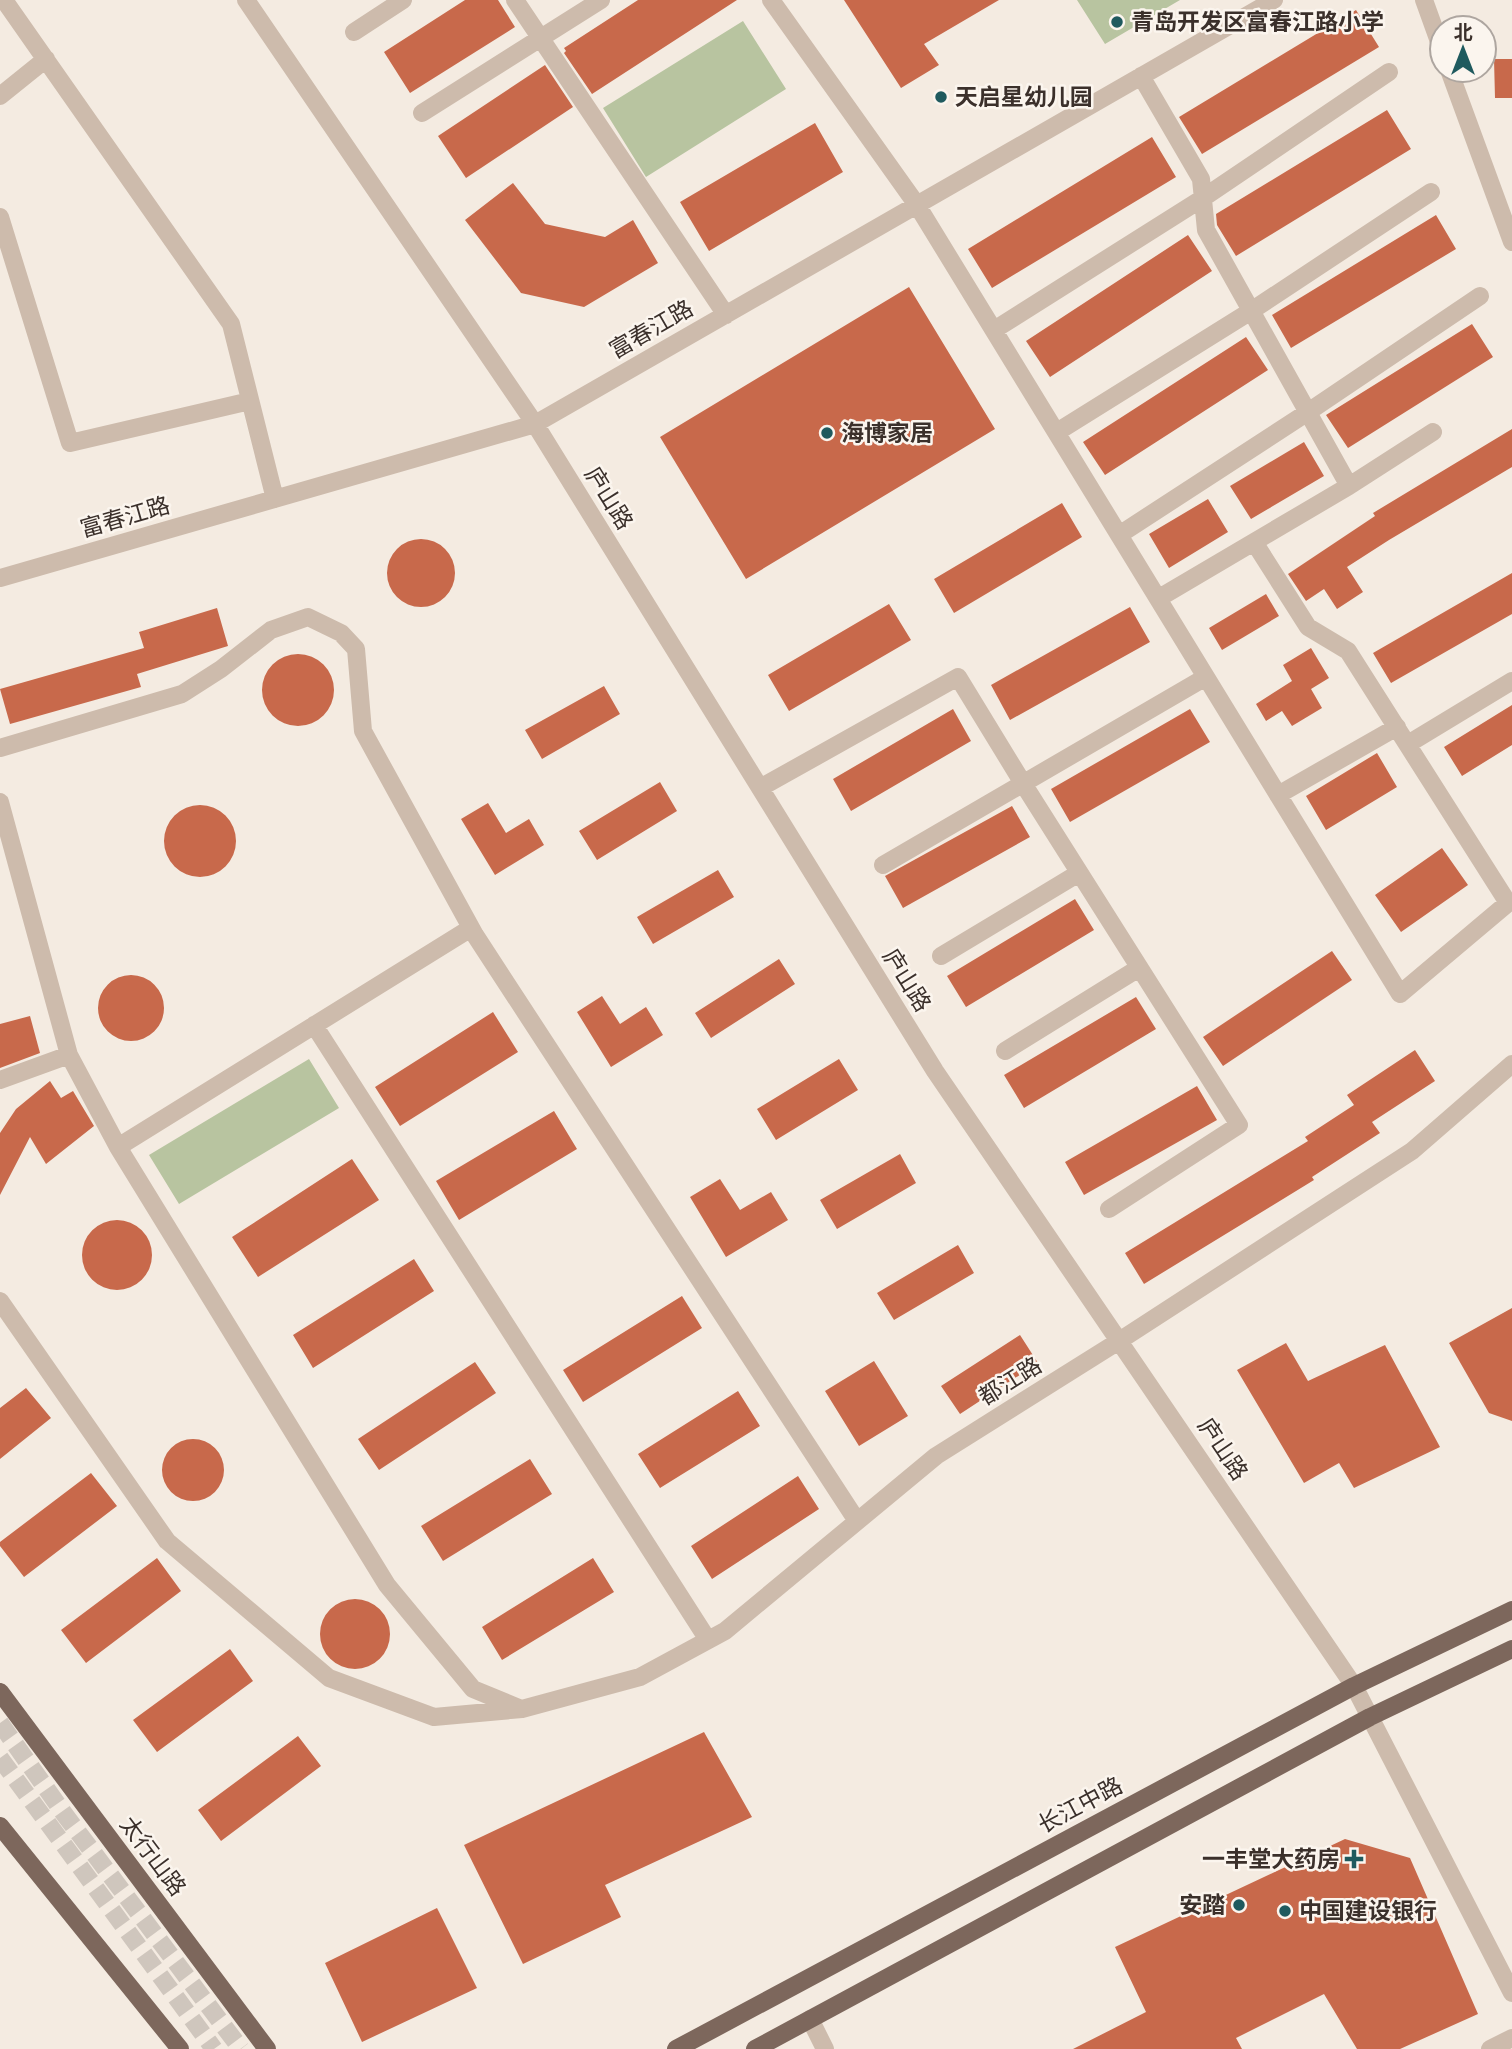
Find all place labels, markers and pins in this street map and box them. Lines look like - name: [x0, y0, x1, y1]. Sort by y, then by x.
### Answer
- place label: 青岛开发区富春江路小学: [1131, 9, 1384, 35]
- marker: 青岛开发区富春江路小学: [1109, 14, 1125, 30]
- place label: 天启星幼儿园: [955, 84, 1093, 110]
- marker: 天启星幼儿园: [933, 89, 949, 105]
- place label: 海博家居: [841, 420, 933, 446]
- marker: 海博家居: [819, 425, 835, 441]
- place label: 一丰堂大药房: [1202, 1846, 1340, 1872]
- marker: 一丰堂大药房: [1346, 1851, 1362, 1867]
- place label: 安踏: [1179, 1892, 1226, 1918]
- marker: 安踏: [1231, 1897, 1247, 1913]
- place label: 中国建设银行: [1299, 1898, 1437, 1924]
- marker: 中国建设银行: [1277, 1903, 1293, 1919]

